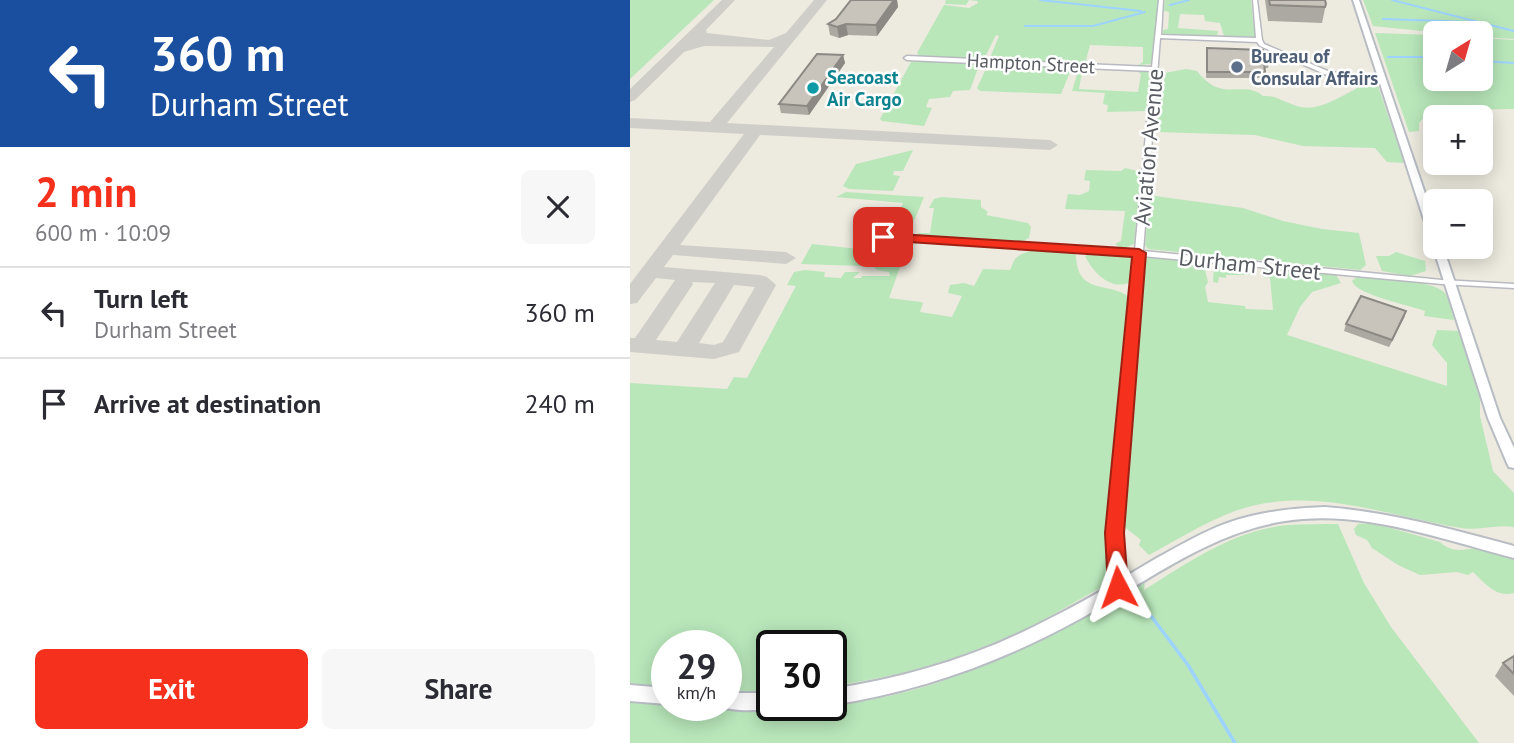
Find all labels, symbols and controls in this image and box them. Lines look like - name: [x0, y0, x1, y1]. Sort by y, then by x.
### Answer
- text: 360 m: [150, 21, 285, 85]
- north arrow: [1423, 21, 1493, 91]
- map controls: [1423, 21, 1493, 259]
- icon: left: [35, 28, 126, 119]
- place label: Bureau of Consular Affairs: [1251, 44, 1378, 90]
- street label: Hampton Street: [966, 48, 1096, 78]
- marker: Bureau of Consular Affairs: [1229, 59, 1245, 75]
- place label: Seacoast Air Cargo: [827, 65, 902, 111]
- street label: Aviation Avenue: [1127, 67, 1169, 227]
- marker: Seacoast Air Cargo: [805, 80, 821, 96]
- text: Durham Street: [150, 83, 349, 125]
- button: +: [1423, 105, 1493, 175]
- text: 2 min: [35, 164, 137, 219]
- button: close: [521, 170, 595, 244]
- button: −: [1423, 189, 1493, 259]
- pin: [853, 207, 913, 267]
- text: 600 m · 10:09: [35, 218, 171, 247]
- icon: arrive: [864, 218, 902, 256]
- street label: Durham Street: [1177, 242, 1323, 286]
- text: Turn left: [94, 282, 188, 315]
- icon: left: [35, 294, 73, 332]
- text: 360 m: [524, 296, 595, 329]
- text: Durham Street: [94, 315, 237, 344]
- icon: arrive: [35, 385, 73, 423]
- text: Arrive at destination: [94, 387, 321, 420]
- text: 240 m: [524, 387, 595, 420]
- position arrow: [1081, 550, 1155, 624]
- speed limit sign: 30: [756, 630, 847, 721]
- text: 29: [677, 643, 716, 689]
- button: Exit: [35, 649, 308, 729]
- button: Share: [322, 649, 595, 729]
- text: km/h: [677, 681, 716, 704]

